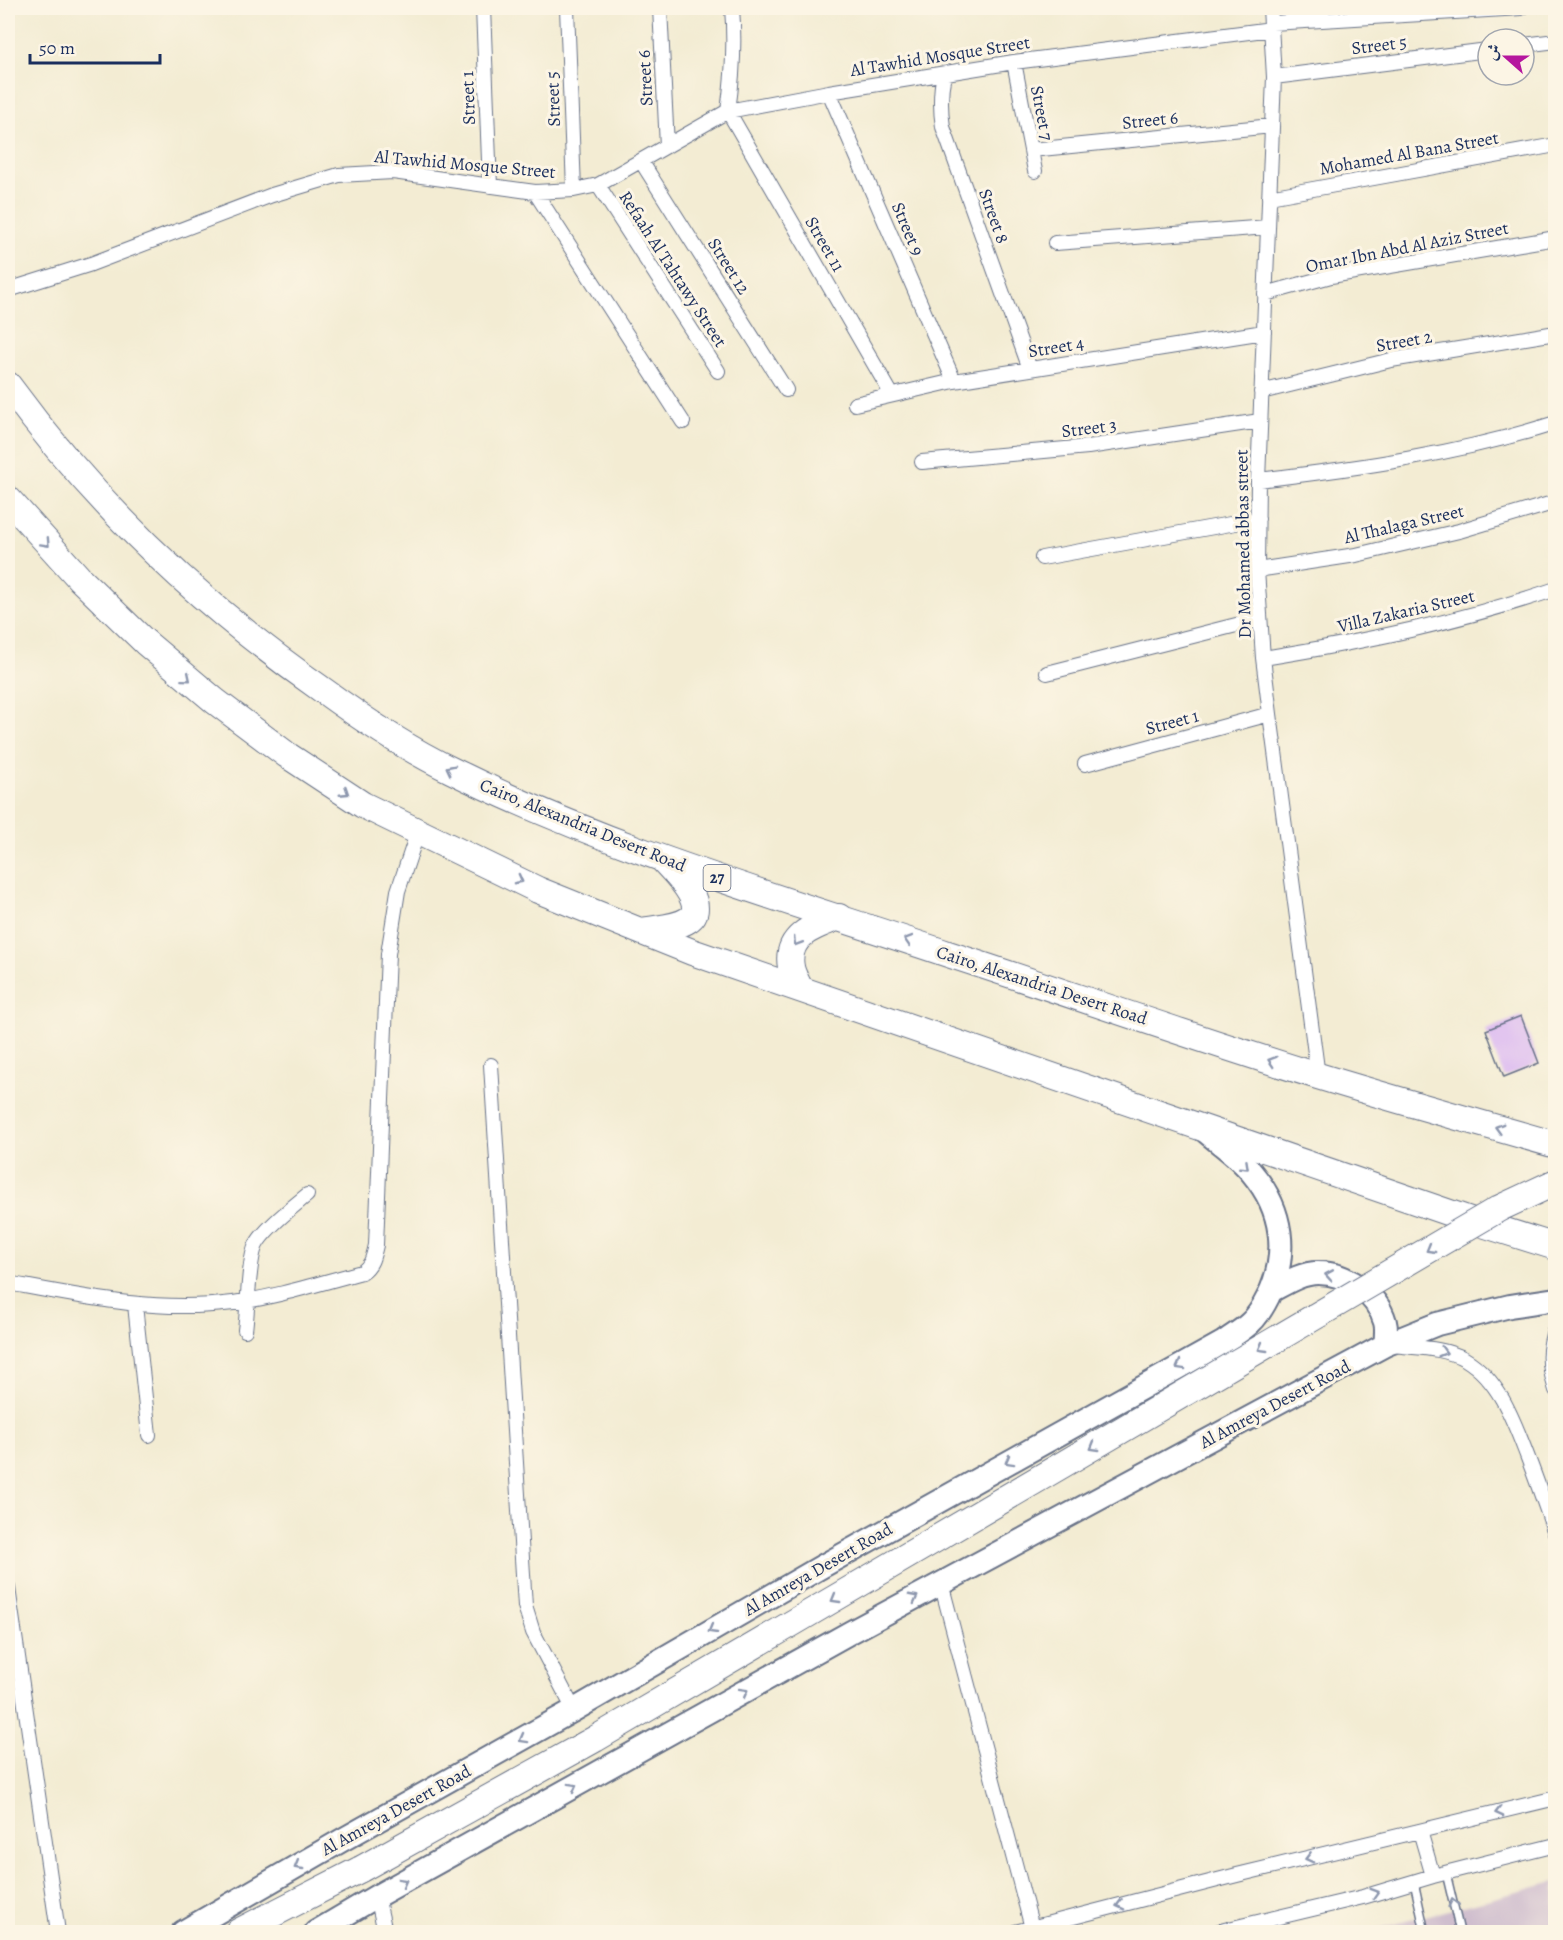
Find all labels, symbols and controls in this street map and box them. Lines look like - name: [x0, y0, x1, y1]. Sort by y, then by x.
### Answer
- scale bar: [30, 27, 160, 65]
- north arrow: [1476, 27, 1536, 87]
- street label: Al Tawhid Mosque Street: [847, 30, 1032, 82]
- street label: Street 5: [1350, 30, 1408, 60]
- text: 50 m: [39, 36, 75, 60]
- text: ش: [1480, 41, 1506, 63]
- street label: Street 6: [632, 49, 658, 107]
- street label: Street 1: [455, 71, 481, 125]
- street label: Street 5: [540, 71, 566, 127]
- street label: Street 7: [1025, 84, 1059, 143]
- street label: Street 6: [1121, 105, 1179, 135]
- street label: Mohamed Al Bana Street: [1318, 125, 1500, 181]
- street label: Al Tawhid Mosque Street: [372, 144, 557, 184]
- street label: Street 8: [973, 185, 1015, 247]
- street label: Refaah Al Tahtawy Street: [613, 186, 733, 352]
- street label: Street 9: [886, 199, 930, 259]
- street label: Street 11: [800, 212, 850, 276]
- street label: Omar Ibn Abd Al Aziz Street: [1304, 216, 1510, 278]
- street label: Street 12: [702, 233, 756, 299]
- street label: Street 2: [1374, 324, 1434, 358]
- street label: Street 4: [1026, 331, 1086, 363]
- street label: Street 3: [1060, 413, 1118, 443]
- street label: Dr Mohamed abbas street: [1229, 449, 1257, 639]
- street label: Al Thalaga Street: [1341, 499, 1466, 550]
- one-way arrow: [39, 536, 50, 547]
- street label: Villa Zakaria Street: [1334, 584, 1477, 639]
- one-way arrow: [180, 670, 191, 681]
- street label: Street 1: [1143, 703, 1201, 741]
- one-way arrow: [445, 765, 456, 777]
- street label: Cairo, Alexandria Desert Road: [476, 773, 690, 878]
- one-way arrow: [339, 785, 349, 797]
- road number: 27: [704, 865, 730, 891]
- one-way arrow: [512, 873, 523, 884]
- one-way arrow: [903, 935, 914, 948]
- one-way arrow: [794, 936, 805, 947]
- street label: Cairo, Alexandria Desert Road: [934, 940, 1151, 1031]
- one-way arrow: [1267, 1056, 1278, 1068]
- one-way arrow: [1494, 1123, 1504, 1136]
- one-way arrow: [1238, 1159, 1249, 1170]
- one-way arrow: [1426, 1242, 1436, 1253]
- one-way arrow: [1324, 1269, 1334, 1282]
- one-way arrow: [1258, 1341, 1268, 1352]
- one-way arrow: [1438, 1344, 1448, 1357]
- street label: Al Amreya Desert Road: [1194, 1354, 1355, 1454]
- one-way arrow: [1175, 1359, 1186, 1370]
- one-way arrow: [1090, 1440, 1100, 1451]
- one-way arrow: [1005, 1454, 1016, 1465]
- street label: Al Amreya Desert Road: [739, 1517, 897, 1622]
- one-way arrow: [831, 1592, 841, 1603]
- one-way arrow: [908, 1594, 919, 1605]
- one-way arrow: [708, 1623, 718, 1634]
- one-way arrow: [737, 1688, 748, 1699]
- one-way arrow: [519, 1732, 529, 1743]
- street label: Al Amreya Desert Road: [316, 1759, 475, 1862]
- one-way arrow: [567, 1783, 577, 1794]
- one-way arrow: [1494, 1804, 1504, 1817]
- one-way arrow: [1304, 1850, 1314, 1863]
- one-way arrow: [294, 1858, 304, 1870]
- one-way arrow: [397, 1878, 407, 1889]
- one-way arrow: [1369, 1888, 1380, 1901]
- one-way arrow: [1115, 1898, 1125, 1911]
- one-way arrow: [1447, 1898, 1460, 1908]

